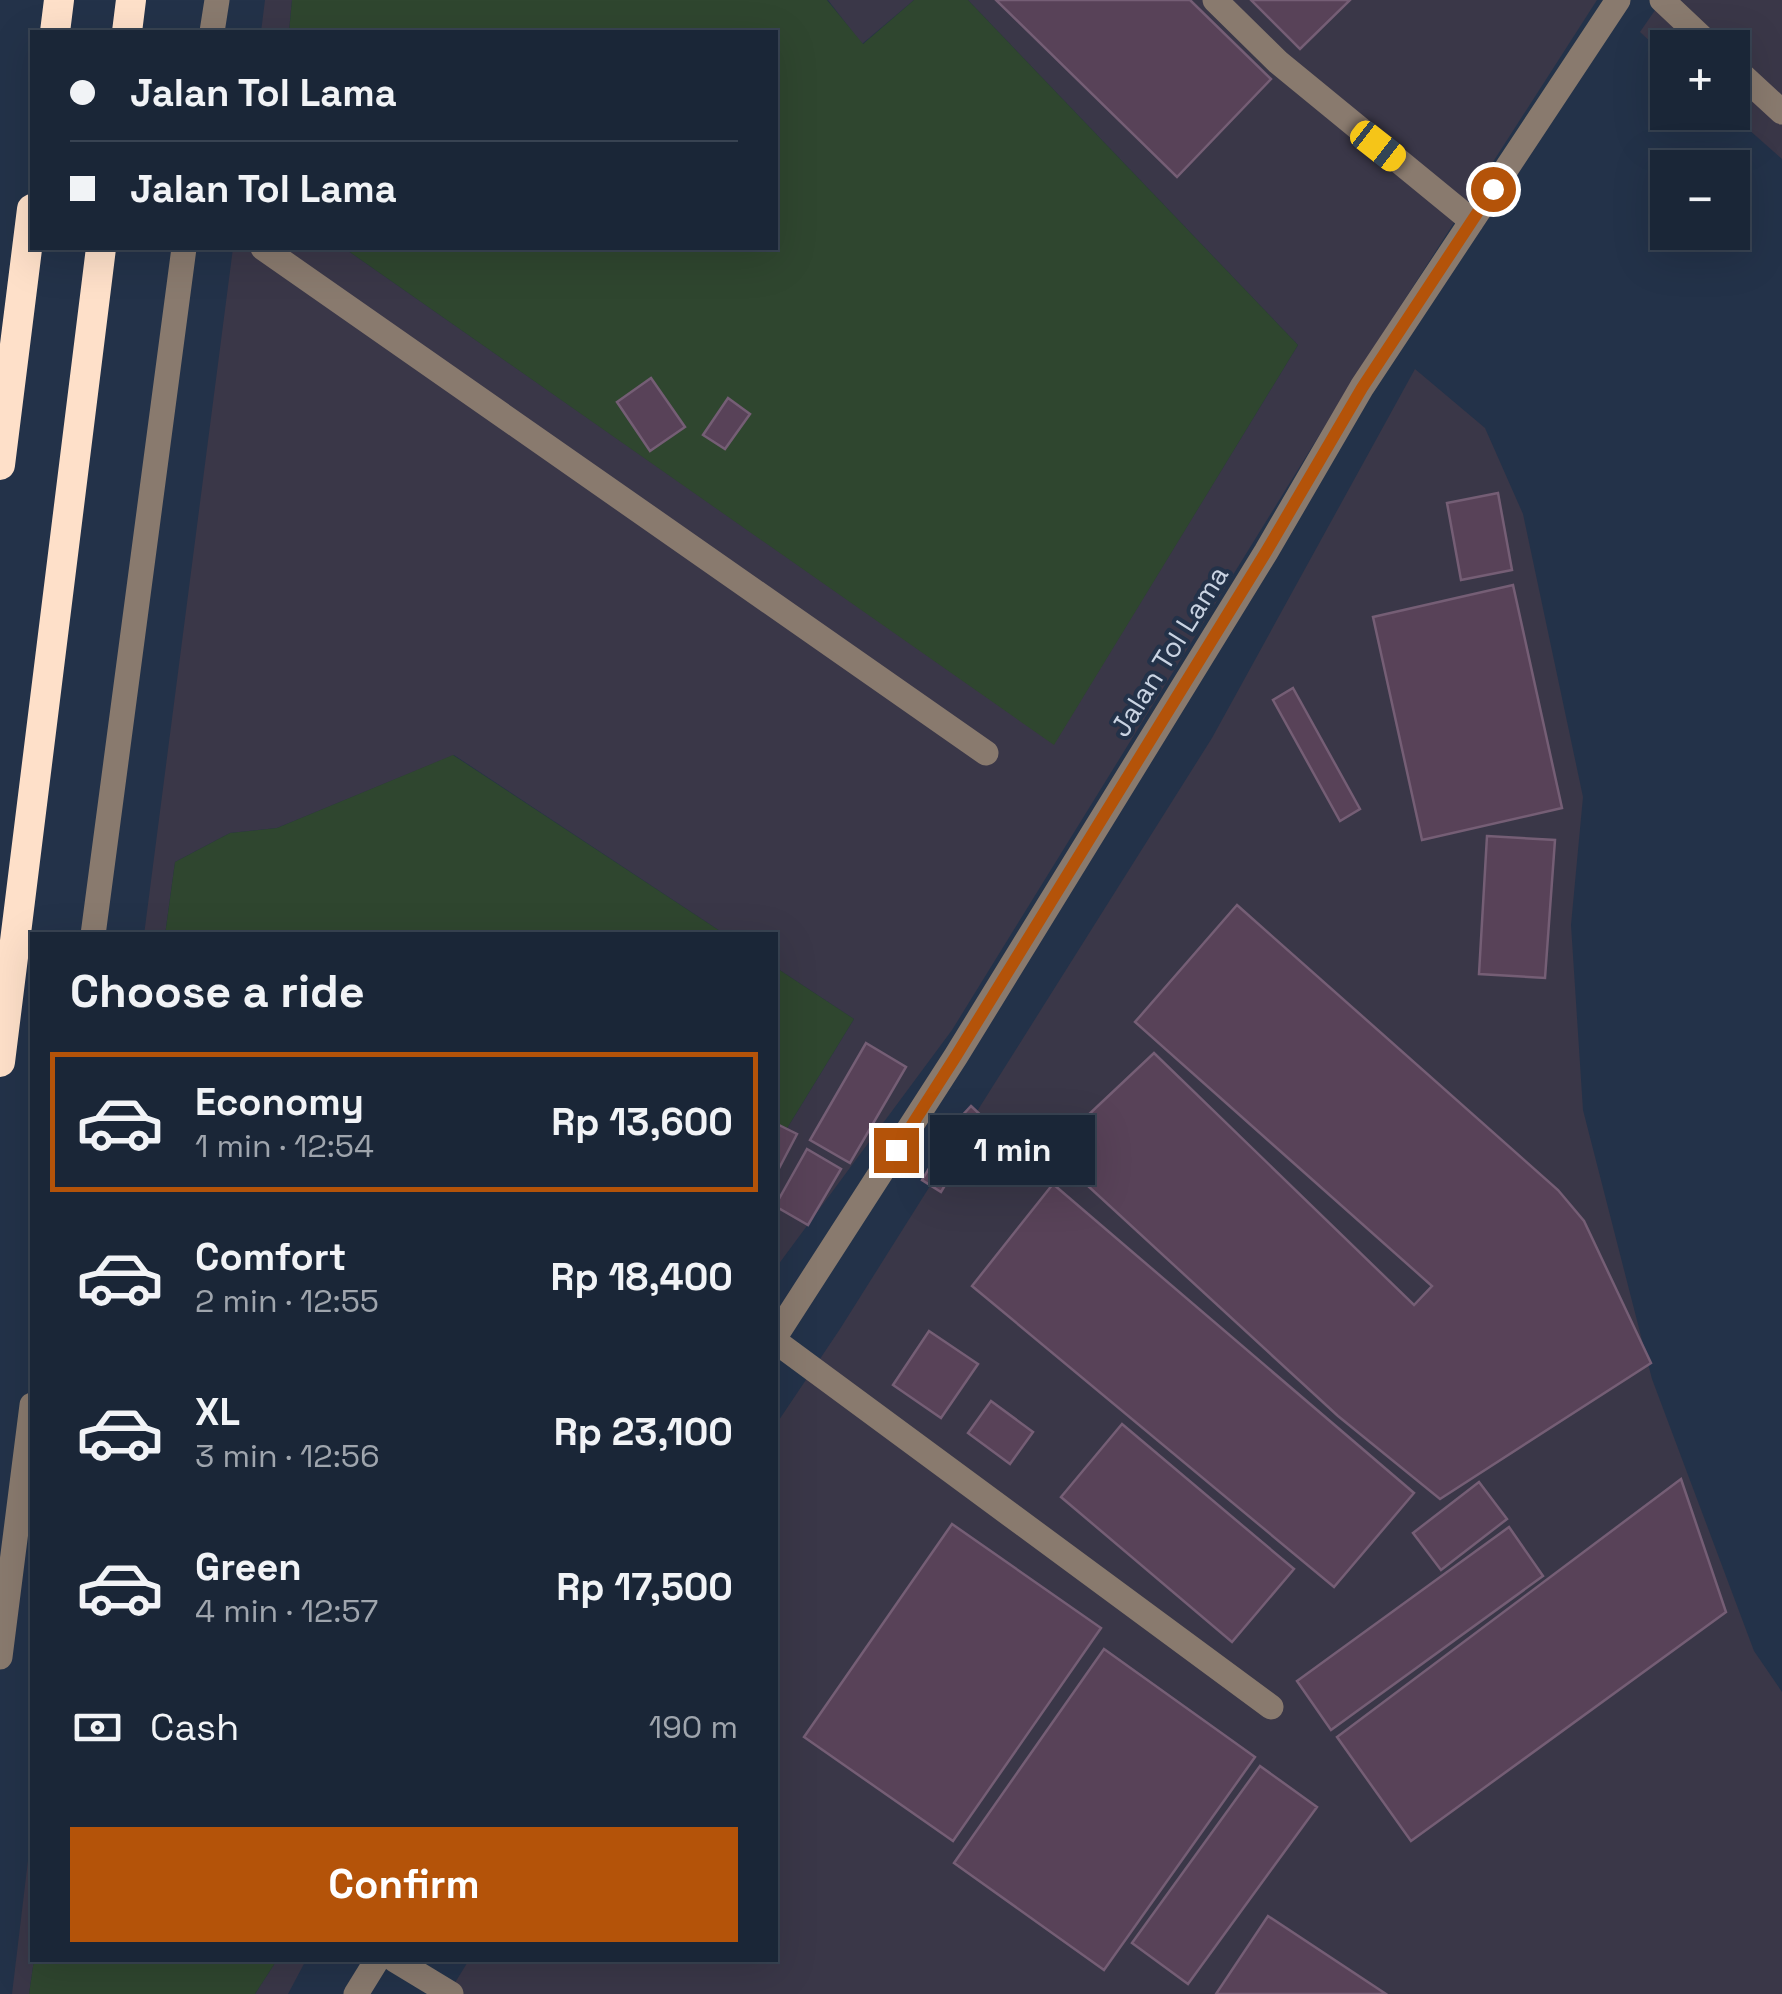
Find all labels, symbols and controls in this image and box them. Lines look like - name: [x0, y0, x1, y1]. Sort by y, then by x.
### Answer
- map controls: [1650, 30, 1750, 250]
- button: +: [1650, 30, 1750, 130]
- text: Jalan Tol Lama: [130, 69, 397, 117]
- car: [1345, 116, 1411, 176]
- button: −: [1650, 150, 1750, 250]
- text: Jalan Tol Lama: [130, 165, 397, 213]
- route start: [1471, 167, 1516, 212]
- street label: Jalan Tol Lama: [1102, 559, 1236, 743]
- text: Choose a ride: [70, 963, 365, 1020]
- icon: car: [75, 1077, 165, 1167]
- text: Economy: [195, 1078, 364, 1126]
- text: Rp 13,600: [551, 1098, 733, 1146]
- callout: 1 min: [931, 1115, 1096, 1185]
- text: 1 min · 12:54: [195, 1126, 374, 1166]
- route end: [874, 1128, 919, 1173]
- text: 1 min: [973, 1130, 1052, 1170]
- icon: car: [75, 1232, 165, 1322]
- text: Comfort: [195, 1233, 346, 1281]
- text: Rp 18,400: [551, 1253, 733, 1301]
- text: 2 min · 12:55: [195, 1281, 379, 1321]
- icon: car: [75, 1387, 165, 1477]
- text: XL: [195, 1388, 240, 1436]
- text: Rp 23,100: [554, 1408, 733, 1456]
- text: 3 min · 12:56: [195, 1436, 379, 1476]
- icon: car: [75, 1542, 165, 1632]
- text: Green: [195, 1543, 302, 1591]
- text: Rp 17,500: [556, 1563, 733, 1611]
- text: 4 min · 12:57: [195, 1591, 378, 1631]
- icon: cash: [70, 1700, 125, 1755]
- text: Cash: [150, 1703, 239, 1751]
- text: 190 m: [649, 1707, 738, 1747]
- button: Confirm: [70, 1827, 738, 1942]

